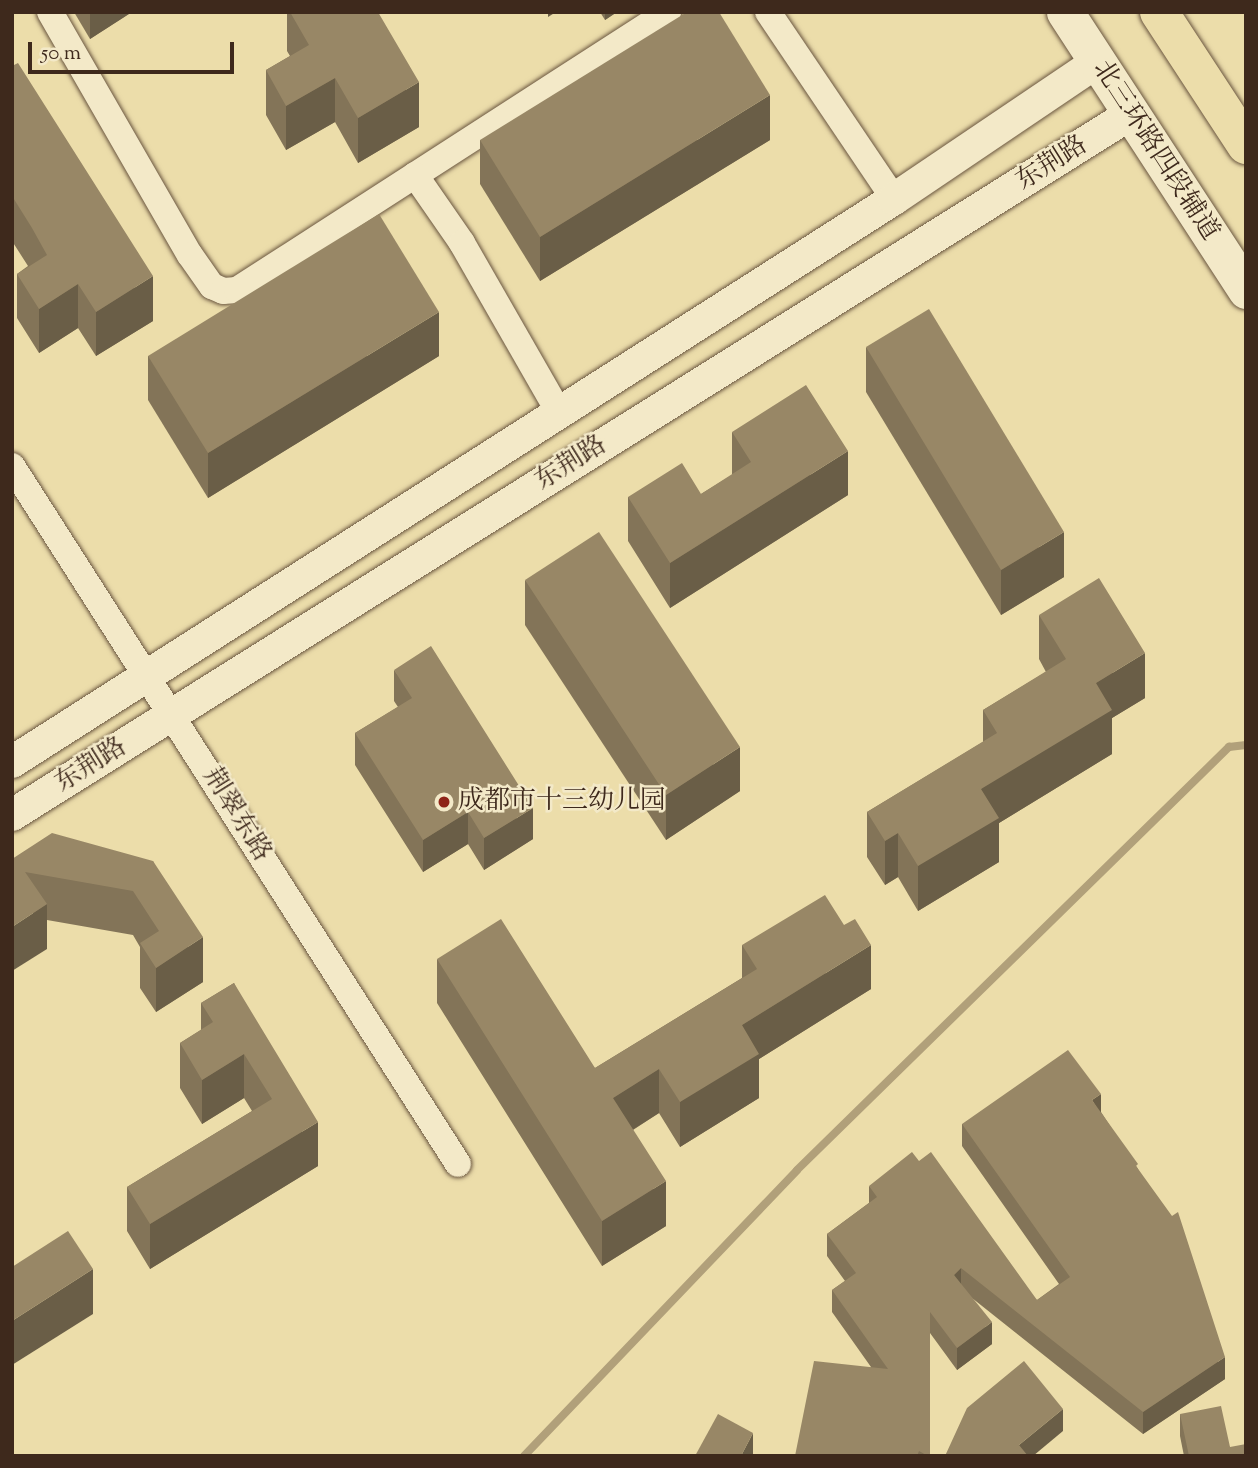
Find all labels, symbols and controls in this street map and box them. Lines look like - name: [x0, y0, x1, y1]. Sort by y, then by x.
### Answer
- scale bar: [32, 28, 238, 72]
- text: 50 m: [41, 39, 81, 69]
- street label: 北三环路四段辅道: [1085, 55, 1225, 247]
- street label: 东荆路: [1011, 130, 1093, 198]
- street label: 东荆路: [530, 430, 612, 498]
- street label: 东荆路: [50, 732, 132, 800]
- street label: 荆翠东路: [195, 763, 277, 867]
- place label: 成都市十三幼儿园: [458, 786, 666, 818]
- marker: 成都市十三幼儿园: [436, 794, 452, 810]

